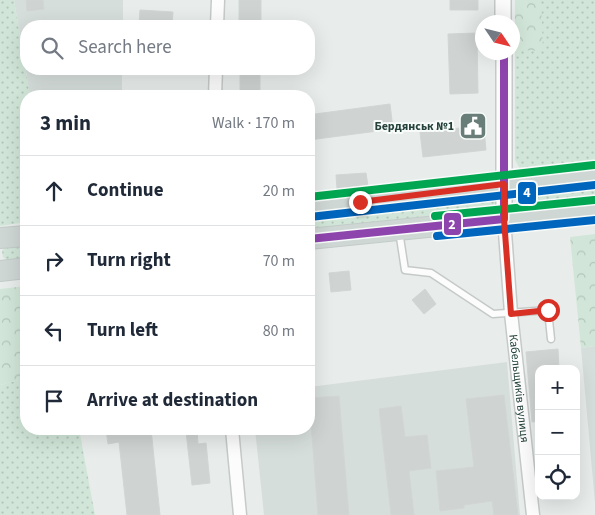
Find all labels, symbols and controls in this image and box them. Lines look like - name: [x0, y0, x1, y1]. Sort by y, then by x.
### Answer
- north arrow: [475, 15, 520, 60]
- search box: [20, 20, 315, 75]
- icon: search: [38, 34, 66, 62]
- text: Search here: [78, 34, 172, 61]
- text: 3 min: [40, 108, 91, 138]
- public building icon: Бердянськ №1: [458, 111, 488, 141]
- text: Walk · 170 m: [212, 112, 295, 134]
- place label: Бердянськ №1: [374, 118, 454, 135]
- icon: ahead: [40, 177, 68, 205]
- text: Continue: [87, 177, 164, 204]
- text: 20 m: [263, 180, 295, 202]
- line badge: 4: [517, 181, 537, 205]
- text: 4: [523, 183, 531, 203]
- route end: [349, 191, 372, 214]
- line badge: 2: [443, 212, 462, 236]
- text: 2: [448, 215, 456, 235]
- icon: right: [40, 247, 68, 275]
- text: Turn right: [87, 247, 171, 274]
- text: 70 m: [263, 250, 295, 272]
- route start: [537, 299, 560, 322]
- icon: left: [40, 317, 68, 345]
- text: Turn left: [87, 317, 158, 344]
- text: 80 m: [263, 320, 295, 342]
- street label: Кабельщиків вулиця: [505, 333, 534, 443]
- map controls: [535, 365, 580, 500]
- button: +: [535, 365, 580, 410]
- icon: arrive: [40, 387, 68, 415]
- text: Arrive at destination: [87, 387, 258, 414]
- button: −: [535, 410, 580, 455]
- button: locate: [535, 455, 580, 500]

